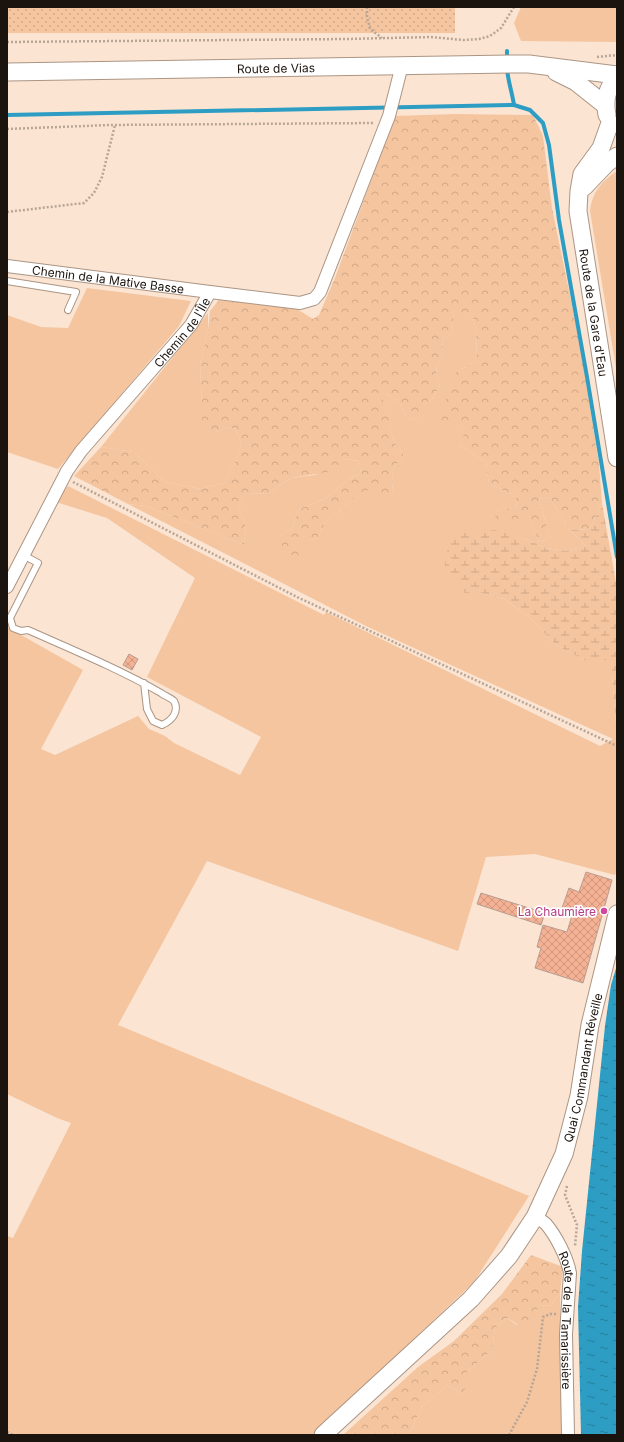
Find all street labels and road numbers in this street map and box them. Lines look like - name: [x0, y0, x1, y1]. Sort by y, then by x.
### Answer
- street label: Route de Vias: [237, 60, 315, 76]
- street label: Route de la Gare d'Eau: [577, 248, 612, 378]
- street label: Chemin de la Mative Basse: [31, 262, 185, 296]
- street label: Chemin de l'Île: [150, 295, 213, 370]
- street label: Quai Commandant Réveille: [560, 991, 605, 1144]
- street label: Route de la Tamarissière: [556, 1249, 578, 1390]

